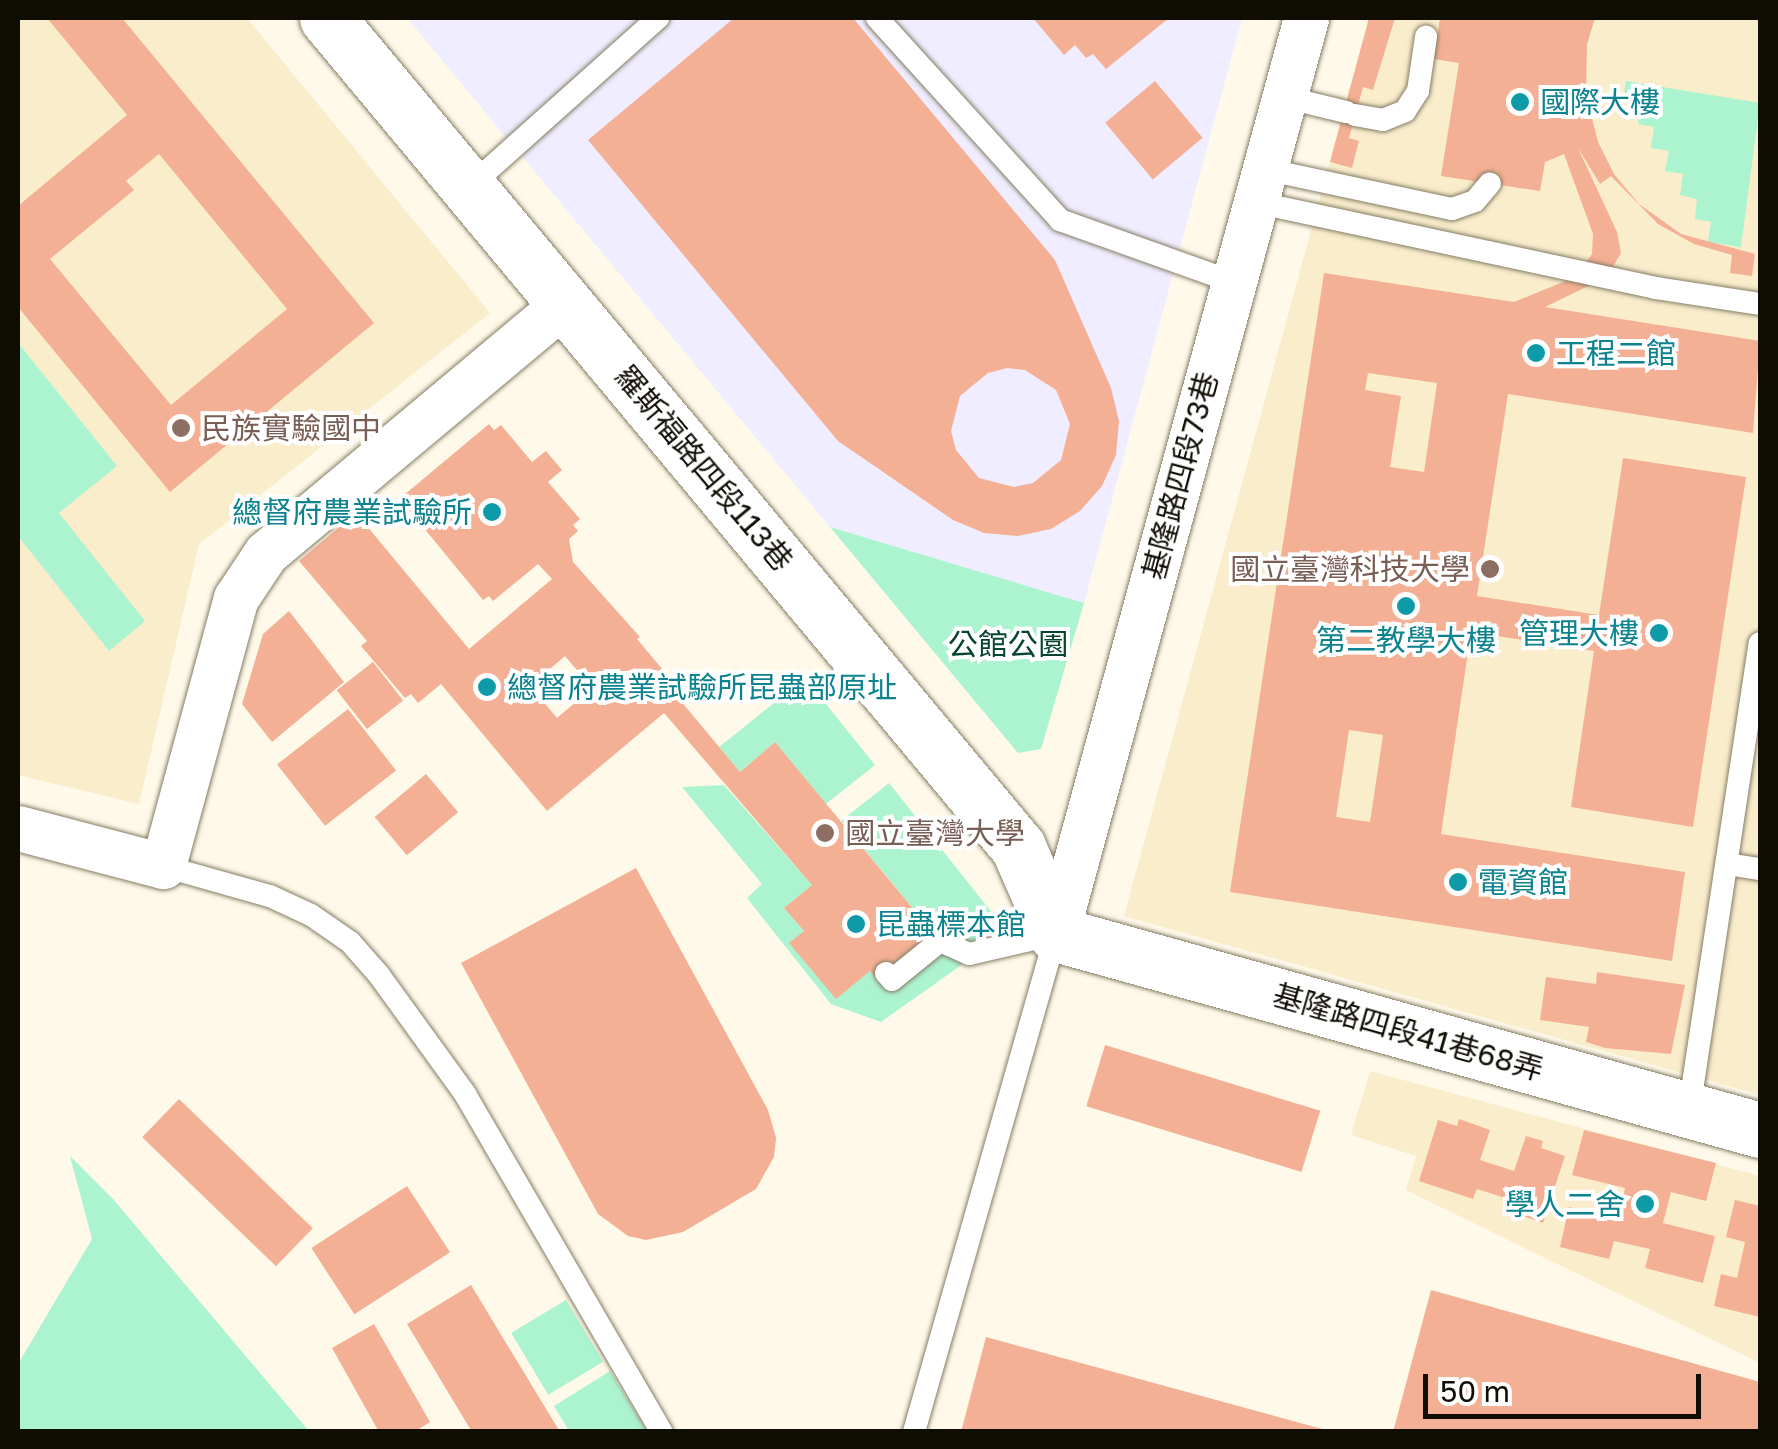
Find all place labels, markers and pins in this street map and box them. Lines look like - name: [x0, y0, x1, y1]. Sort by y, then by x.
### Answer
- place label: 國際大樓: [1540, 84, 1660, 120]
- marker: 國際大樓: [1509, 91, 1531, 113]
- place label: 工程二館: [1556, 335, 1676, 371]
- marker: 工程二館: [1525, 342, 1547, 364]
- place label: 民族實驗國中: [201, 410, 381, 446]
- marker: 民族實驗國中: [170, 417, 192, 439]
- place label: 總督府農業試驗所: [232, 494, 472, 530]
- marker: 總督府農業試驗所: [481, 501, 503, 523]
- place label: 國立臺灣科技大學: [1230, 551, 1470, 587]
- marker: 國立臺灣科技大學: [1479, 558, 1501, 580]
- marker: 第二教學大樓: [1395, 595, 1417, 617]
- place label: 管理大樓: [1519, 615, 1639, 651]
- place label: 第二教學大樓: [1316, 622, 1496, 658]
- marker: 管理大樓: [1648, 622, 1670, 644]
- place label: 總督府農業試驗所昆蟲部原址: [507, 669, 897, 705]
- marker: 總督府農業試驗所昆蟲部原址: [476, 676, 498, 698]
- place label: 國立臺灣大學: [845, 815, 1025, 851]
- marker: 國立臺灣大學: [814, 822, 836, 844]
- place label: 電資館: [1478, 864, 1568, 900]
- marker: 電資館: [1447, 871, 1469, 893]
- place label: 昆蟲標本館: [876, 906, 1026, 942]
- marker: 昆蟲標本館: [845, 913, 867, 935]
- place label: 學人二舍: [1505, 1186, 1625, 1222]
- marker: 學人二舍: [1634, 1193, 1656, 1215]

